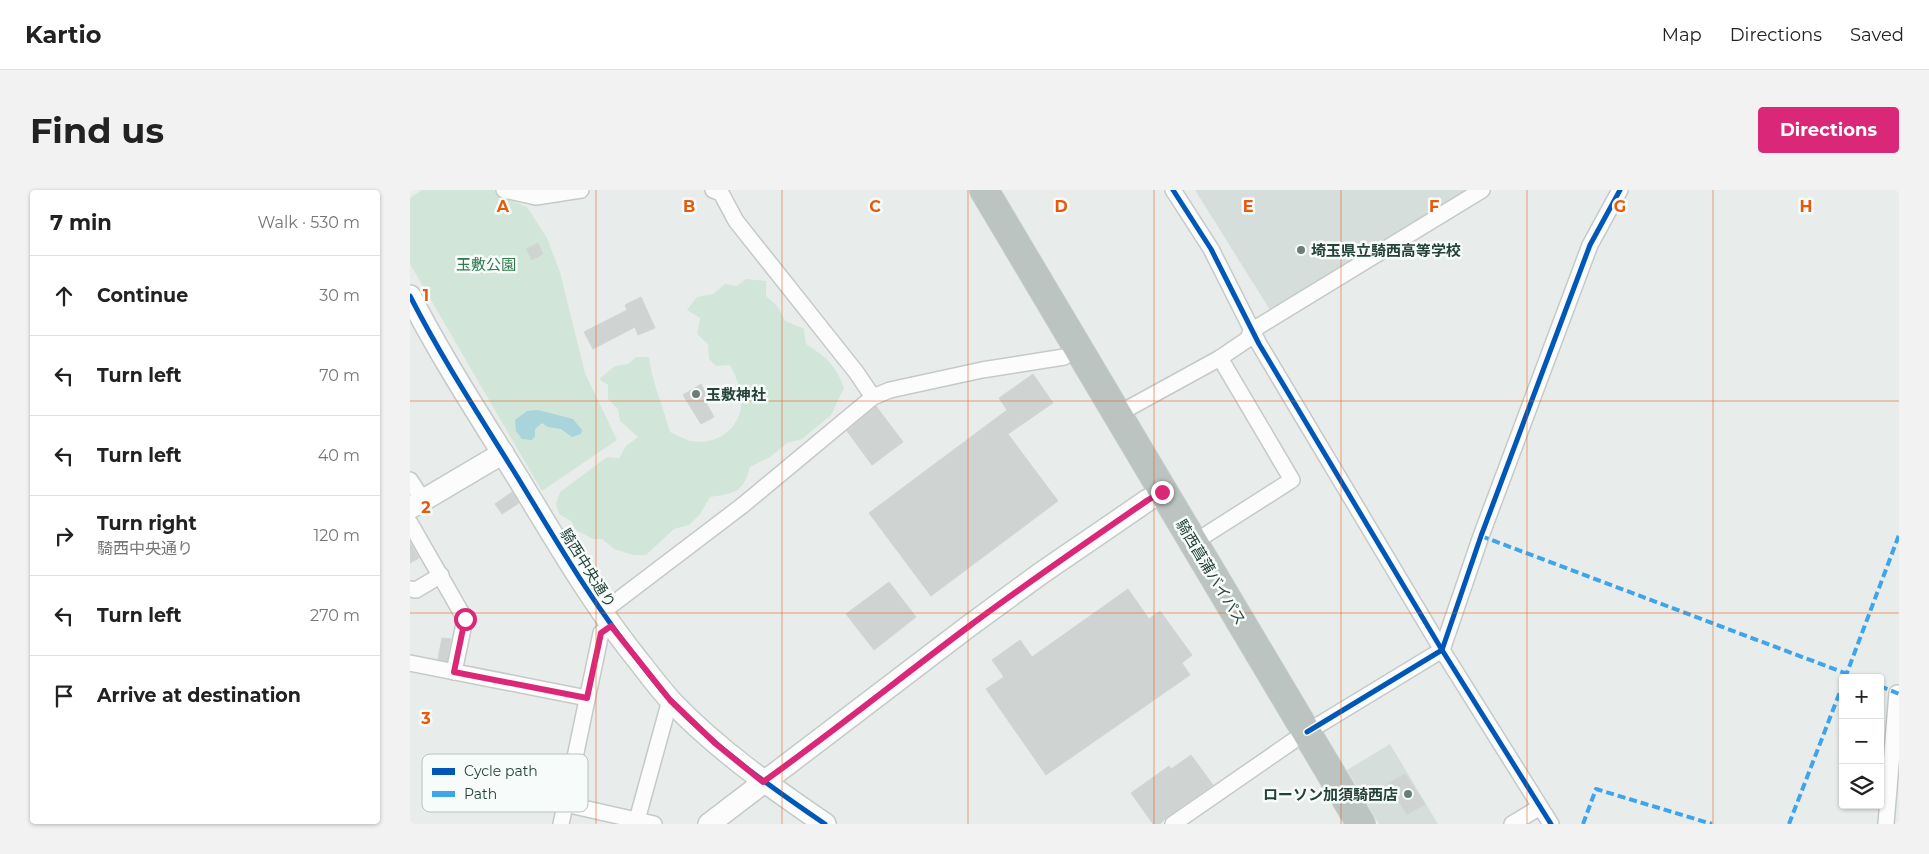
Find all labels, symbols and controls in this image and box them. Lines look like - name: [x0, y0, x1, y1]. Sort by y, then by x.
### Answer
- text: Kartio: [25, 20, 101, 49]
- text: Map: [1662, 24, 1702, 46]
- text: Directions: [1730, 24, 1822, 46]
- text: Saved: [1850, 24, 1904, 46]
- button: Directions: [1758, 107, 1899, 153]
- text: Find us: [30, 109, 164, 152]
- text: A: [496, 197, 510, 216]
- text: B: [683, 197, 695, 216]
- text: C: [869, 197, 881, 216]
- text: D: [1054, 197, 1068, 216]
- text: E: [1243, 197, 1253, 216]
- text: F: [1429, 197, 1439, 216]
- text: G: [1614, 197, 1626, 216]
- text: H: [1800, 197, 1812, 216]
- text: 7 min: [50, 210, 112, 235]
- text: Walk · 530 m: [258, 213, 360, 232]
- place label: 埼玉県立騎西高等学校: [1311, 241, 1461, 260]
- marker: 埼玉県立騎西高等学校: [1295, 244, 1307, 256]
- park label: 玉敷公園: [456, 255, 516, 274]
- icon: ahead: [50, 282, 78, 310]
- text: Continue: [97, 284, 188, 307]
- text: 30 m: [319, 286, 360, 305]
- text: 1: [423, 286, 429, 305]
- icon: left: [50, 362, 78, 390]
- text: Turn left: [97, 364, 182, 387]
- text: 70 m: [319, 366, 360, 385]
- place label: 玉敷神社: [706, 385, 766, 404]
- marker: 玉敷神社: [690, 388, 702, 400]
- icon: left: [50, 442, 78, 470]
- text: Turn left: [97, 444, 182, 467]
- text: 40 m: [318, 446, 360, 465]
- route end: [1151, 481, 1174, 504]
- text: 2: [421, 498, 431, 517]
- text: Turn right: [97, 512, 197, 535]
- street label: 騎西菖蒲バイパス: [1172, 516, 1250, 628]
- icon: right: [50, 522, 78, 550]
- street label: 騎西中央通り: [556, 525, 620, 611]
- text: 120 m: [313, 526, 360, 545]
- text: 騎西中央通り: [97, 539, 193, 558]
- icon: left: [50, 602, 78, 630]
- text: Turn left: [97, 604, 182, 627]
- text: 270 m: [310, 606, 360, 625]
- route start: [454, 608, 477, 631]
- map controls: [1839, 674, 1884, 809]
- button: +: [1839, 674, 1884, 719]
- icon: arrive: [50, 682, 78, 710]
- text: Arrive at destination: [97, 684, 301, 707]
- text: 3: [420, 709, 431, 728]
- button: −: [1839, 719, 1884, 764]
- legend: [422, 754, 588, 812]
- text: Cycle path: [464, 762, 538, 780]
- button: layers: [1839, 764, 1884, 809]
- text: Path: [464, 785, 497, 803]
- place label: ローソン加須騎西店: [1263, 785, 1398, 804]
- marker: ローソン加須騎西店: [1402, 788, 1414, 800]

